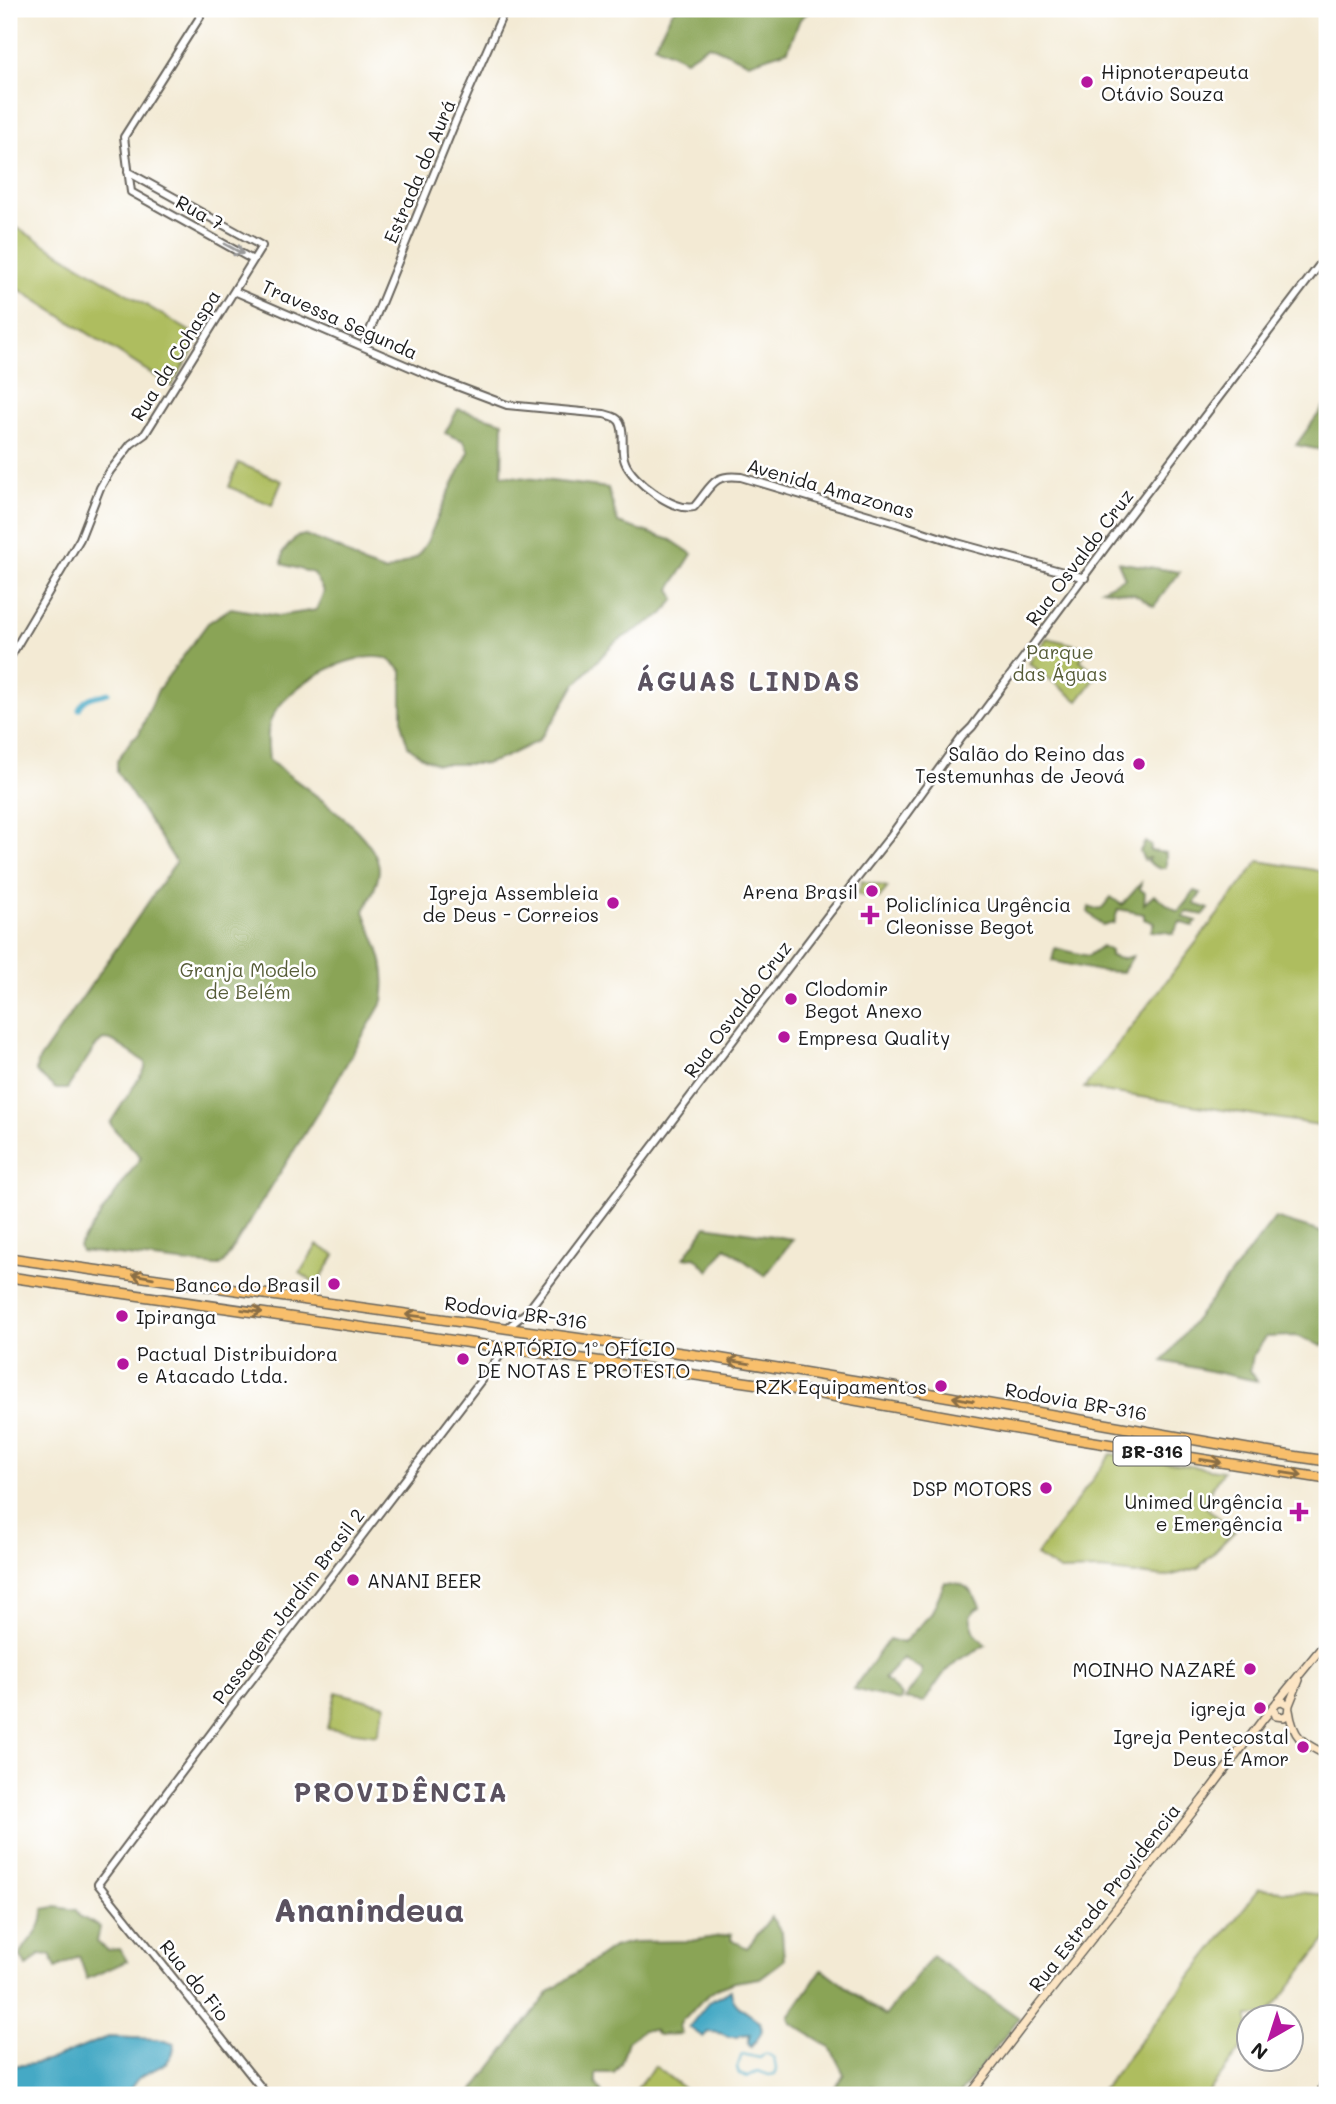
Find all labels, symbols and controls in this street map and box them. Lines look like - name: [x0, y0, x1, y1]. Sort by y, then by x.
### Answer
- place label: Hipnoterapeuta Otávio Souza: [1101, 59, 1249, 106]
- marker: Hipnoterapeuta Otávio Souza: [1079, 74, 1095, 90]
- street label: Estrada do Aurá: [377, 95, 461, 247]
- street label: Rua 7: [172, 189, 228, 235]
- one-way arrow: [223, 242, 243, 256]
- street label: Travessa Segunda: [258, 273, 422, 365]
- street label: Rua da Cohaspa: [124, 285, 226, 425]
- street label: Avenida Amazonas: [744, 452, 918, 524]
- street label: Rua Osvaldo Cruz: [1019, 484, 1139, 630]
- park label: Parque das Águas: [1013, 639, 1107, 686]
- district label: ÁGUAS LINDAS: [636, 664, 862, 698]
- place label: Salão do Reino das Testemunhas de Jeová: [915, 741, 1125, 788]
- marker: Salão do Reino das Testemunhas de Jeová: [1131, 756, 1147, 772]
- place label: Arena Brasil: [742, 879, 858, 904]
- place label: Igreja Assembleia de Deus - Correios: [423, 880, 599, 927]
- marker: Arena Brasil: [864, 883, 880, 899]
- place label: Policlínica Urgência Cleonisse Begot: [886, 892, 1071, 939]
- marker: Igreja Assembleia de Deus - Correios: [605, 895, 621, 911]
- marker: Policlínica Urgência Cleonisse Begot: [860, 905, 880, 925]
- street label: Rua Osvaldo Cruz: [677, 936, 797, 1082]
- park label: Granja Modelo de Belém: [180, 957, 316, 1004]
- place label: Clodomir Begot Anexo: [805, 976, 922, 1023]
- marker: Clodomir Begot Anexo: [783, 991, 799, 1007]
- place label: Empresa Quality: [798, 1025, 950, 1050]
- marker: Empresa Quality: [776, 1029, 792, 1045]
- one-way arrow: [132, 1269, 155, 1282]
- place label: Banco do Brasil: [175, 1272, 320, 1297]
- marker: Banco do Brasil: [326, 1276, 342, 1292]
- street label: Rodovia BR-316: [443, 1290, 589, 1334]
- place label: Ipiranga: [136, 1304, 217, 1329]
- one-way arrow: [240, 1305, 262, 1318]
- marker: Ipiranga: [114, 1308, 130, 1324]
- one-way arrow: [406, 1309, 428, 1322]
- place label: CARTÓRIO 1º OFÍCIO DE NOTAS E PROTESTO: [477, 1336, 690, 1383]
- place label: Pactual Distribuidora e Atacado Ltda.: [137, 1341, 338, 1388]
- marker: CARTÓRIO 1º OFÍCIO DE NOTAS E PROTESTO: [455, 1351, 471, 1367]
- one-way arrow: [728, 1355, 751, 1368]
- marker: Pactual Distribuidora e Atacado Ltda.: [115, 1356, 131, 1372]
- place label: RZK Equipamentos: [755, 1374, 927, 1399]
- street label: Rodovia BR-316: [1003, 1376, 1149, 1426]
- marker: RZK Equipamentos: [933, 1378, 949, 1394]
- one-way arrow: [952, 1392, 975, 1405]
- road number: BR-316: [1114, 1436, 1190, 1466]
- one-way arrow: [1200, 1455, 1222, 1468]
- one-way arrow: [1280, 1468, 1303, 1481]
- place label: DSP MOTORS: [912, 1476, 1032, 1501]
- marker: DSP MOTORS: [1038, 1480, 1054, 1496]
- place label: Unimed Urgência e Emergência: [1125, 1489, 1283, 1536]
- marker: Unimed Urgência e Emergência: [1289, 1502, 1309, 1522]
- street label: Passagem Jardim Brasil 2: [206, 1503, 370, 1709]
- place label: ANANI BEER: [367, 1568, 482, 1593]
- marker: ANANI BEER: [345, 1572, 361, 1588]
- place label: MOINHO NAZARÉ: [1073, 1657, 1236, 1682]
- marker: MOINHO NAZARÉ: [1242, 1661, 1258, 1677]
- place label: igreja: [1190, 1696, 1246, 1721]
- marker: igreja: [1252, 1700, 1268, 1716]
- place label: Igreja Pentecostal Deus É Amor: [1113, 1724, 1289, 1771]
- marker: Igreja Pentecostal Deus É Amor: [1295, 1739, 1311, 1755]
- district label: PROVIDÊNCIA: [293, 1775, 509, 1809]
- street label: Rua Estrada Providencia: [1023, 1798, 1185, 1996]
- district label: Ananindeua: [274, 1887, 464, 1930]
- street label: Rua do Fio: [155, 1934, 235, 2026]
- north arrow: [1234, 2002, 1304, 2072]
- text: N: [1246, 2037, 1272, 2066]

